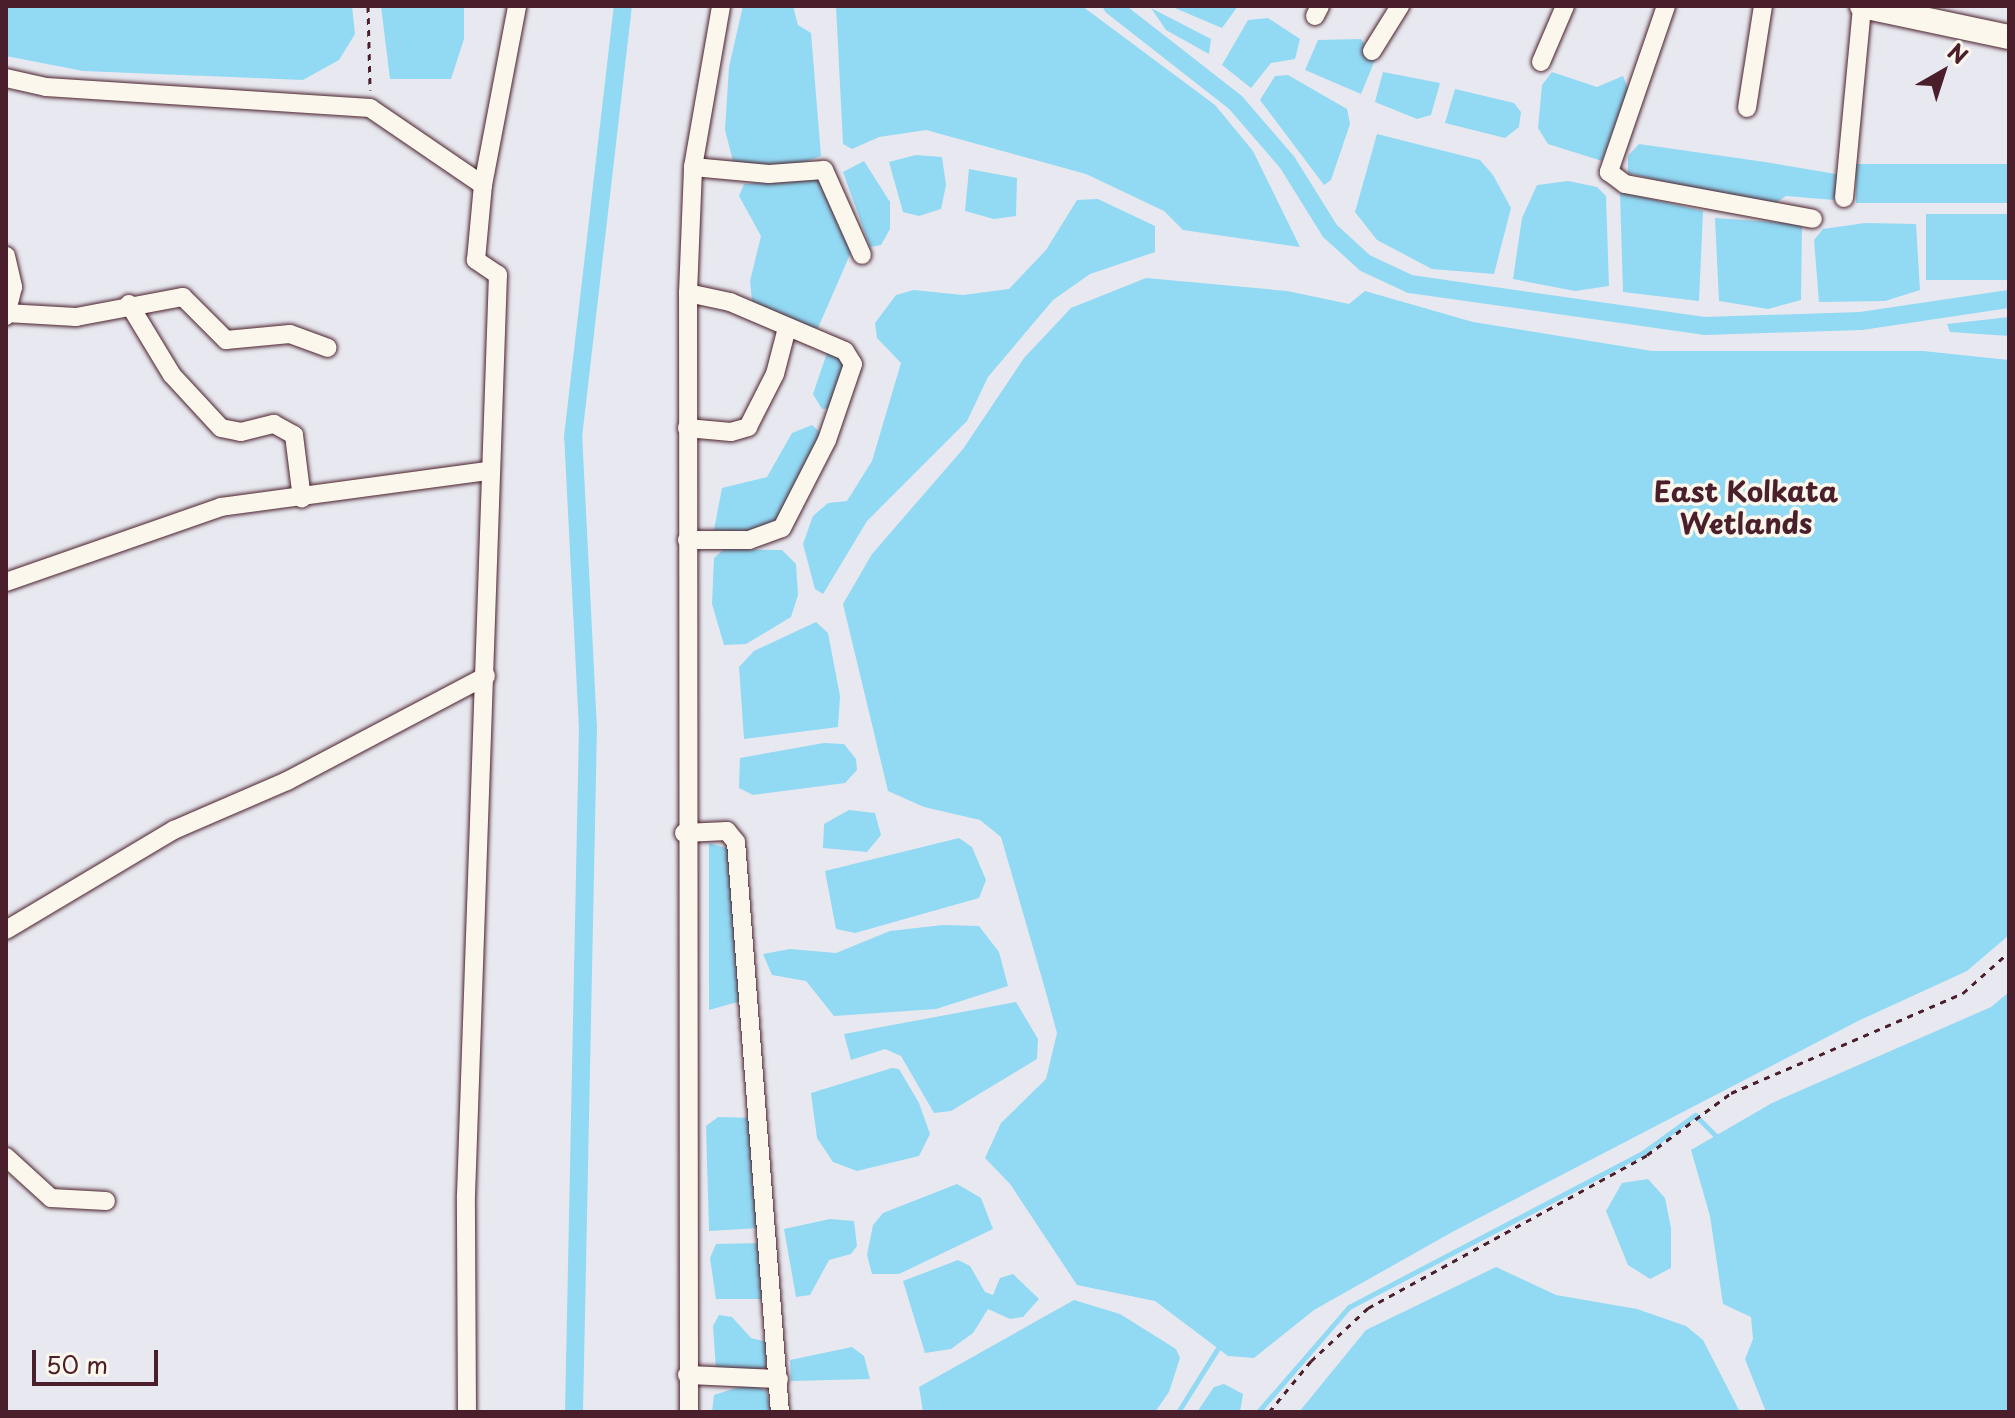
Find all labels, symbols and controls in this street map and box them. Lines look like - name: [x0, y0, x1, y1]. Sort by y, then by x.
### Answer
- north arrow: [1903, 32, 1983, 112]
- text: N: [1941, 35, 1976, 71]
- district label: East Kolkata Wetlands: [1654, 474, 1838, 540]
- scale bar: [36, 1334, 162, 1384]
- text: 50 m: [46, 1346, 108, 1382]

